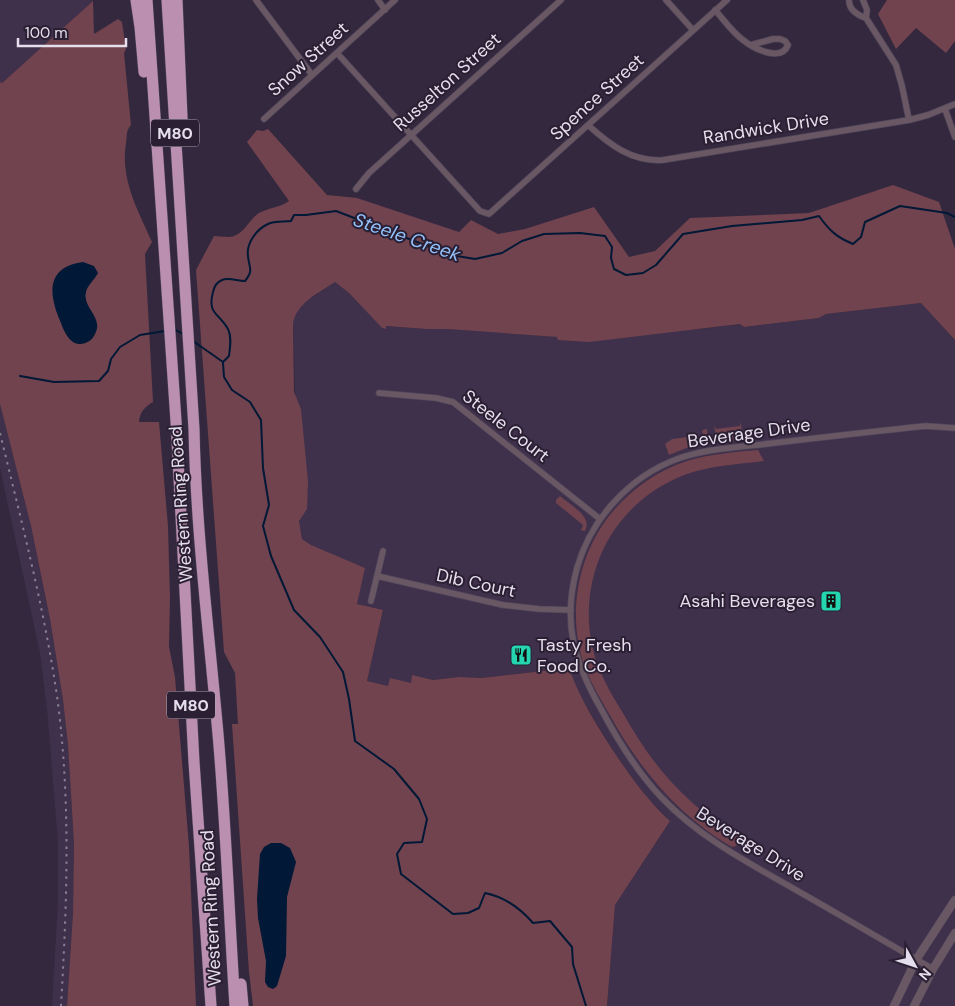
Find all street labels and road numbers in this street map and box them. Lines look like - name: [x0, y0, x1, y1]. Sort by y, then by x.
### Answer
- street label: Snow Street: [263, 16, 353, 102]
- street label: Russelton Street: [388, 27, 506, 137]
- street label: Spence Street: [545, 48, 649, 146]
- street label: Randwick Drive: [702, 106, 830, 150]
- road number: M80: [151, 120, 199, 146]
- street label: Steele Court: [458, 384, 554, 468]
- street label: Beverage Drive: [686, 413, 812, 453]
- street label: Western Ring Road: [164, 425, 198, 583]
- street label: Dib Court: [434, 563, 518, 603]
- road number: M80: [167, 692, 215, 718]
- street label: Beverage Drive: [692, 801, 810, 887]
- street label: Western Ring Road: [195, 829, 227, 987]

